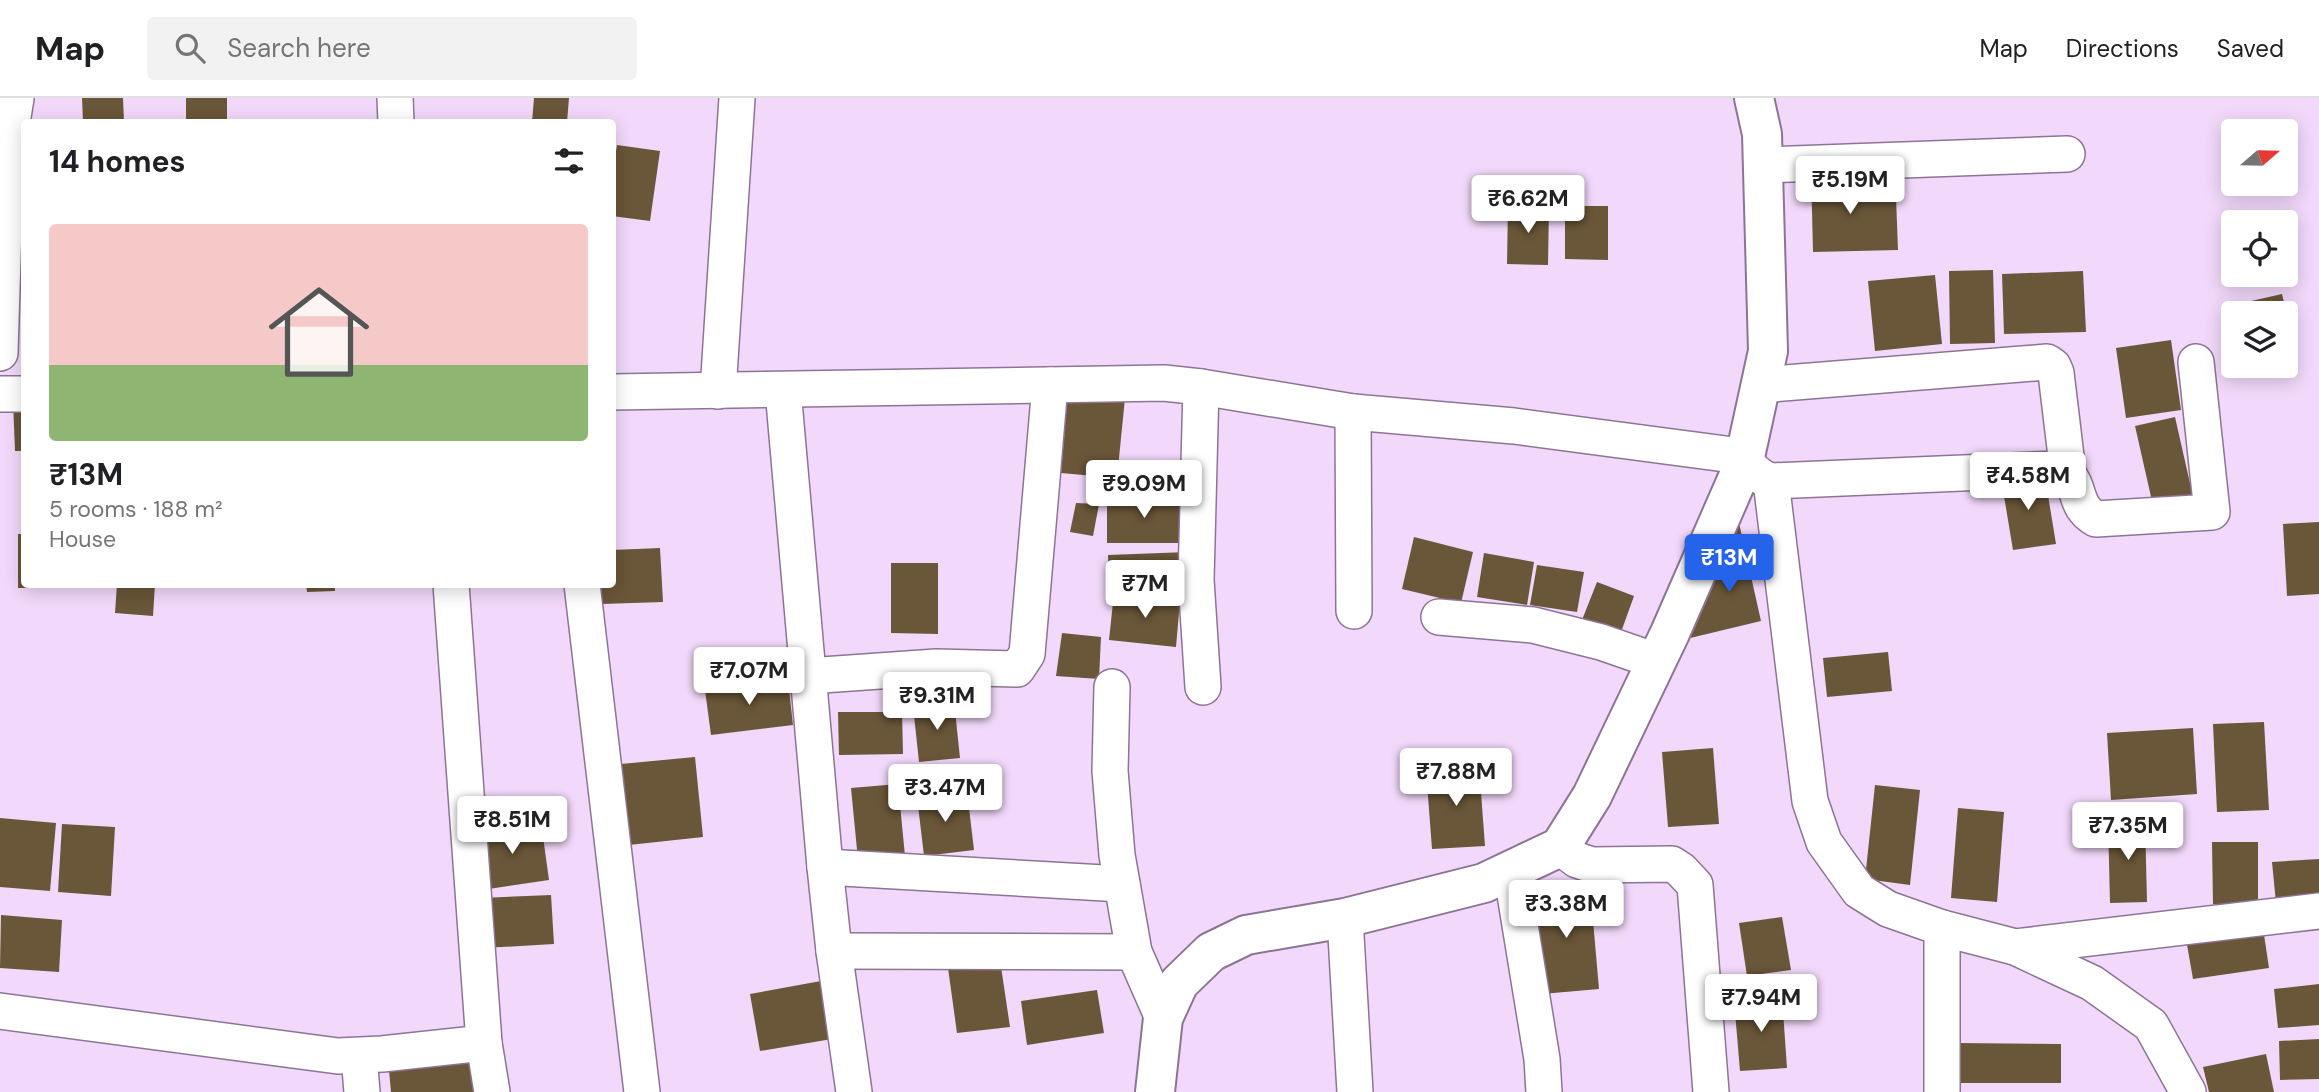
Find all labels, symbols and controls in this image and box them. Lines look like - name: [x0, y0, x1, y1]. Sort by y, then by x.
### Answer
- search box: [147, 17, 637, 80]
- text: Map: [35, 27, 105, 70]
- icon: search: [171, 29, 209, 67]
- text: Search here: [227, 31, 371, 65]
- text: Map: [1980, 33, 2028, 64]
- text: Directions: [2066, 33, 2179, 64]
- text: Saved: [2217, 33, 2284, 64]
- north arrow: [2221, 119, 2298, 196]
- map controls: [2221, 119, 2298, 378]
- text: 14 homes: [49, 142, 186, 181]
- icon: filters: [550, 142, 588, 180]
- pin: ₹5.19M: [1793, 156, 1907, 216]
- text: ₹5.19M: [1812, 164, 1888, 194]
- pin: ₹6.62M: [1471, 176, 1585, 235]
- text: ₹6.62M: [1487, 183, 1569, 213]
- button: locate: [2221, 210, 2298, 287]
- icon: home: [256, 269, 382, 395]
- button: layers: [2221, 301, 2298, 378]
- pin: ₹4.58M: [1971, 452, 2085, 512]
- text: ₹13M: [49, 455, 123, 494]
- pin: ₹9.09M: [1087, 460, 1201, 520]
- text: ₹4.58M: [1986, 460, 2070, 490]
- text: ₹9.09M: [1102, 468, 1186, 498]
- text: 5 rooms · 188 m²: [49, 494, 223, 524]
- text: House: [49, 524, 116, 554]
- pin: ₹13M: [1688, 534, 1770, 594]
- text: ₹13M: [1701, 542, 1757, 572]
- pin: ₹7M: [1111, 560, 1179, 620]
- text: ₹7M: [1122, 568, 1168, 598]
- pin: ₹7.07M: [692, 648, 806, 707]
- text: ₹7.07M: [710, 655, 788, 685]
- pin: ₹9.31M: [880, 672, 994, 732]
- text: ₹9.31M: [899, 680, 975, 710]
- pin: ₹7.88M: [1399, 748, 1513, 808]
- text: ₹7.88M: [1416, 756, 1496, 786]
- pin: ₹3.47M: [888, 764, 1002, 824]
- text: ₹3.47M: [904, 772, 986, 802]
- pin: ₹8.51M: [455, 796, 569, 856]
- pin: ₹7.35M: [2071, 802, 2185, 862]
- text: ₹8.51M: [473, 804, 551, 834]
- text: ₹7.35M: [2088, 810, 2168, 840]
- pin: ₹3.38M: [1509, 880, 1623, 940]
- text: ₹3.38M: [1525, 888, 1607, 918]
- pin: ₹7.94M: [1704, 974, 1818, 1034]
- text: ₹7.94M: [1721, 982, 1801, 1012]

